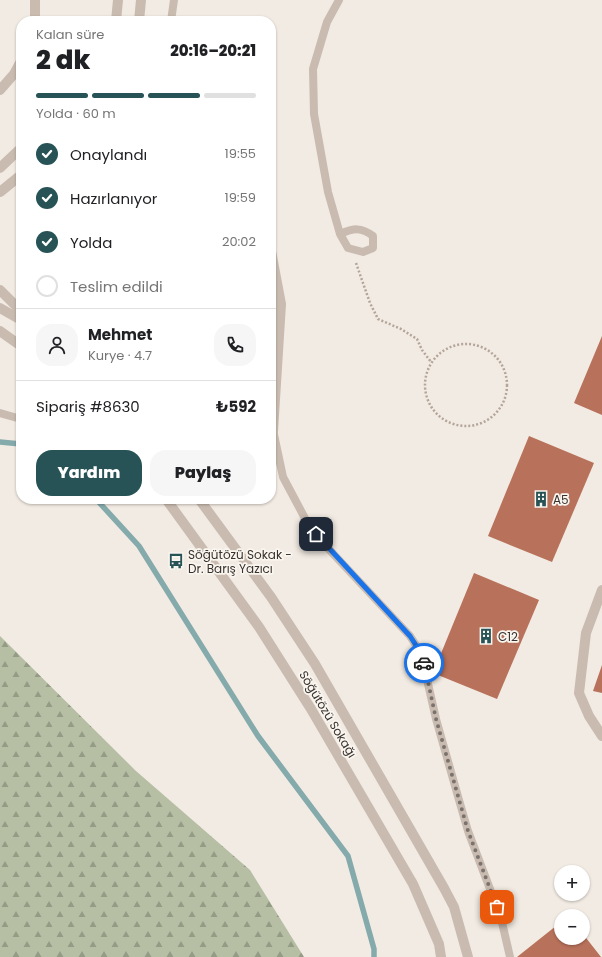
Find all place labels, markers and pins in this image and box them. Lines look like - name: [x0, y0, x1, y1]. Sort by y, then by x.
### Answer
- building icon: A5: [532, 490, 550, 508]
- place label: A5: [553, 491, 569, 508]
- pin: [299, 517, 333, 551]
- place label: Söğütözü Sokak - Dr. Barış Yazıcı: [188, 546, 292, 577]
- bus stop icon: Söğütözü Sokak - Dr. Barış Yazıcı: [167, 552, 185, 570]
- building icon: C12: [477, 627, 495, 645]
- place label: C12: [498, 628, 518, 645]
- pin: [480, 890, 514, 924]

